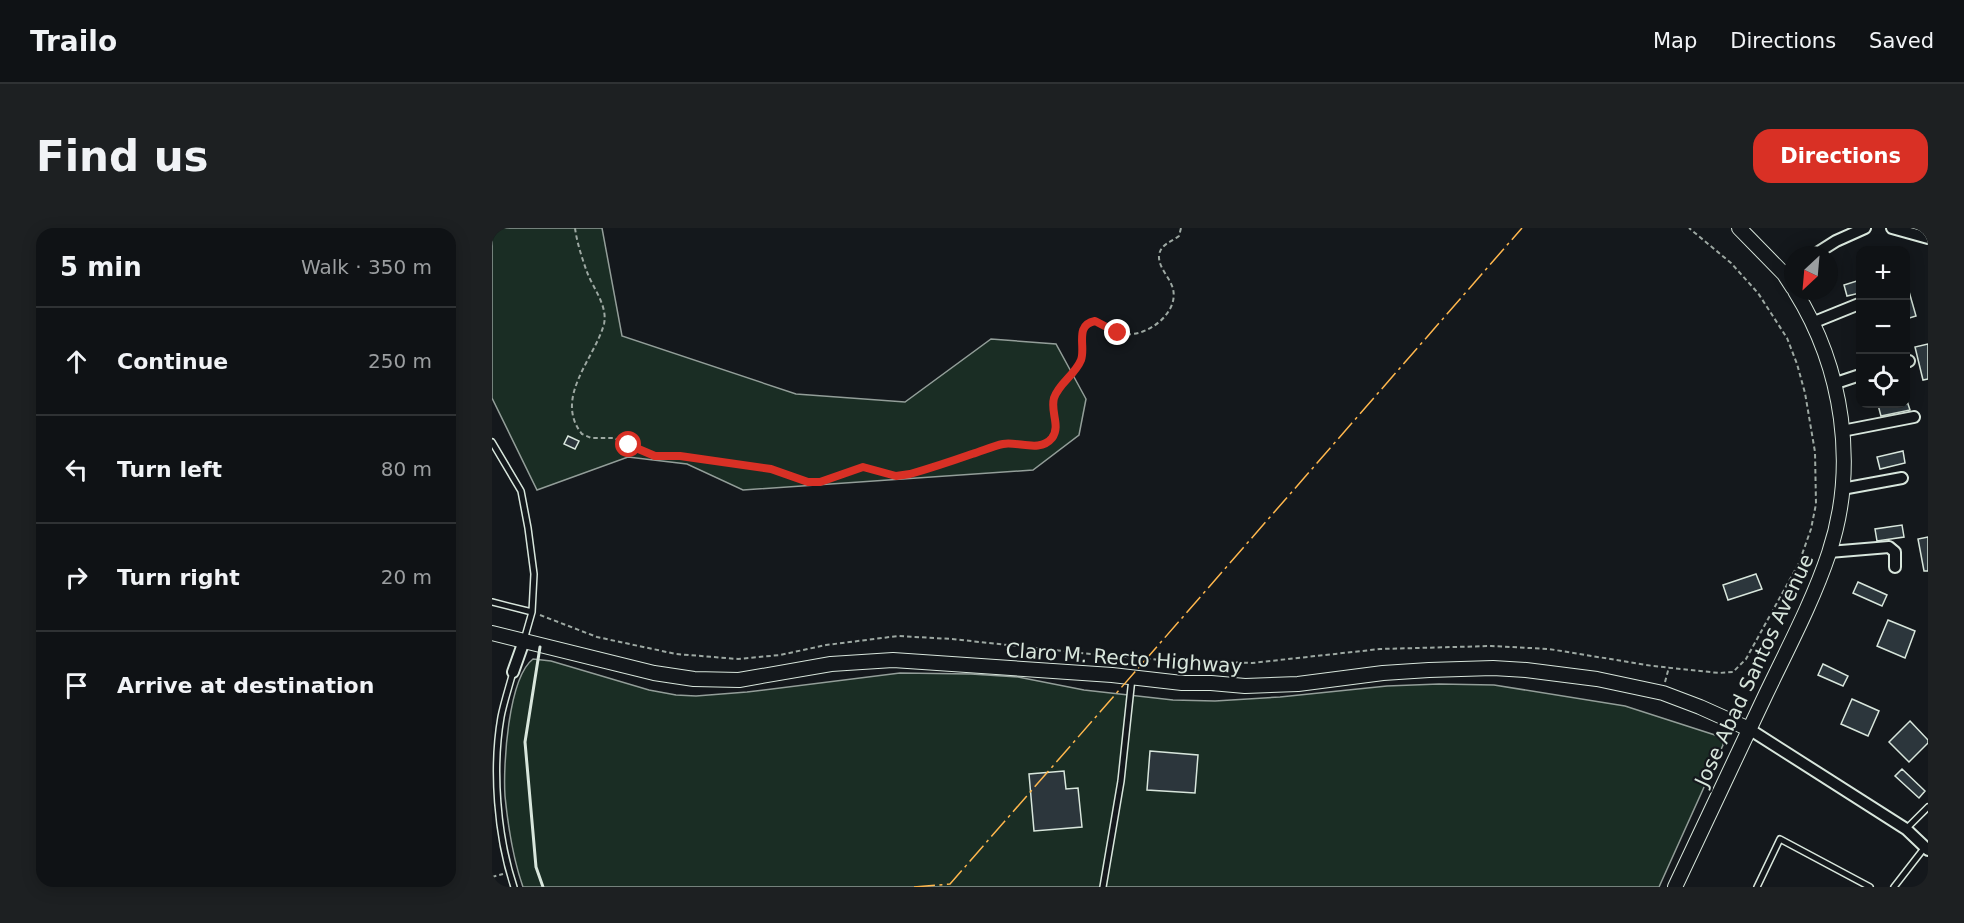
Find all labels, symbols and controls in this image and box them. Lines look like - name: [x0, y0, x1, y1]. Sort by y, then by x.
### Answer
- text: Trailo: [30, 25, 117, 58]
- text: Map: [1653, 29, 1697, 53]
- text: Directions: [1730, 29, 1836, 53]
- text: Saved: [1869, 29, 1934, 53]
- button: Directions: [1753, 129, 1928, 183]
- text: Find us: [36, 132, 209, 181]
- north arrow: [1784, 246, 1838, 300]
- map controls: [1856, 246, 1910, 408]
- button: +: [1856, 246, 1910, 300]
- text: 5 min: [60, 252, 142, 282]
- text: Walk · 350 m: [301, 255, 432, 279]
- button: −: [1856, 300, 1910, 354]
- route end: [1104, 319, 1130, 345]
- icon: ahead: [60, 345, 93, 378]
- text: Continue: [117, 349, 228, 374]
- text: 250 m: [368, 349, 432, 373]
- button: locate: [1856, 354, 1910, 408]
- route start: [615, 431, 641, 457]
- icon: left: [60, 453, 93, 486]
- text: Turn left: [117, 457, 222, 482]
- text: 80 m: [381, 457, 432, 481]
- street label: Jose Abad Santos Avenue: [1689, 550, 1818, 792]
- icon: right: [60, 561, 93, 594]
- text: Turn right: [117, 565, 240, 590]
- text: 20 m: [381, 565, 432, 589]
- street label: Claro M. Recto Highway: [1005, 638, 1243, 678]
- icon: arrive: [60, 669, 93, 702]
- text: Arrive at destination: [117, 673, 374, 698]

